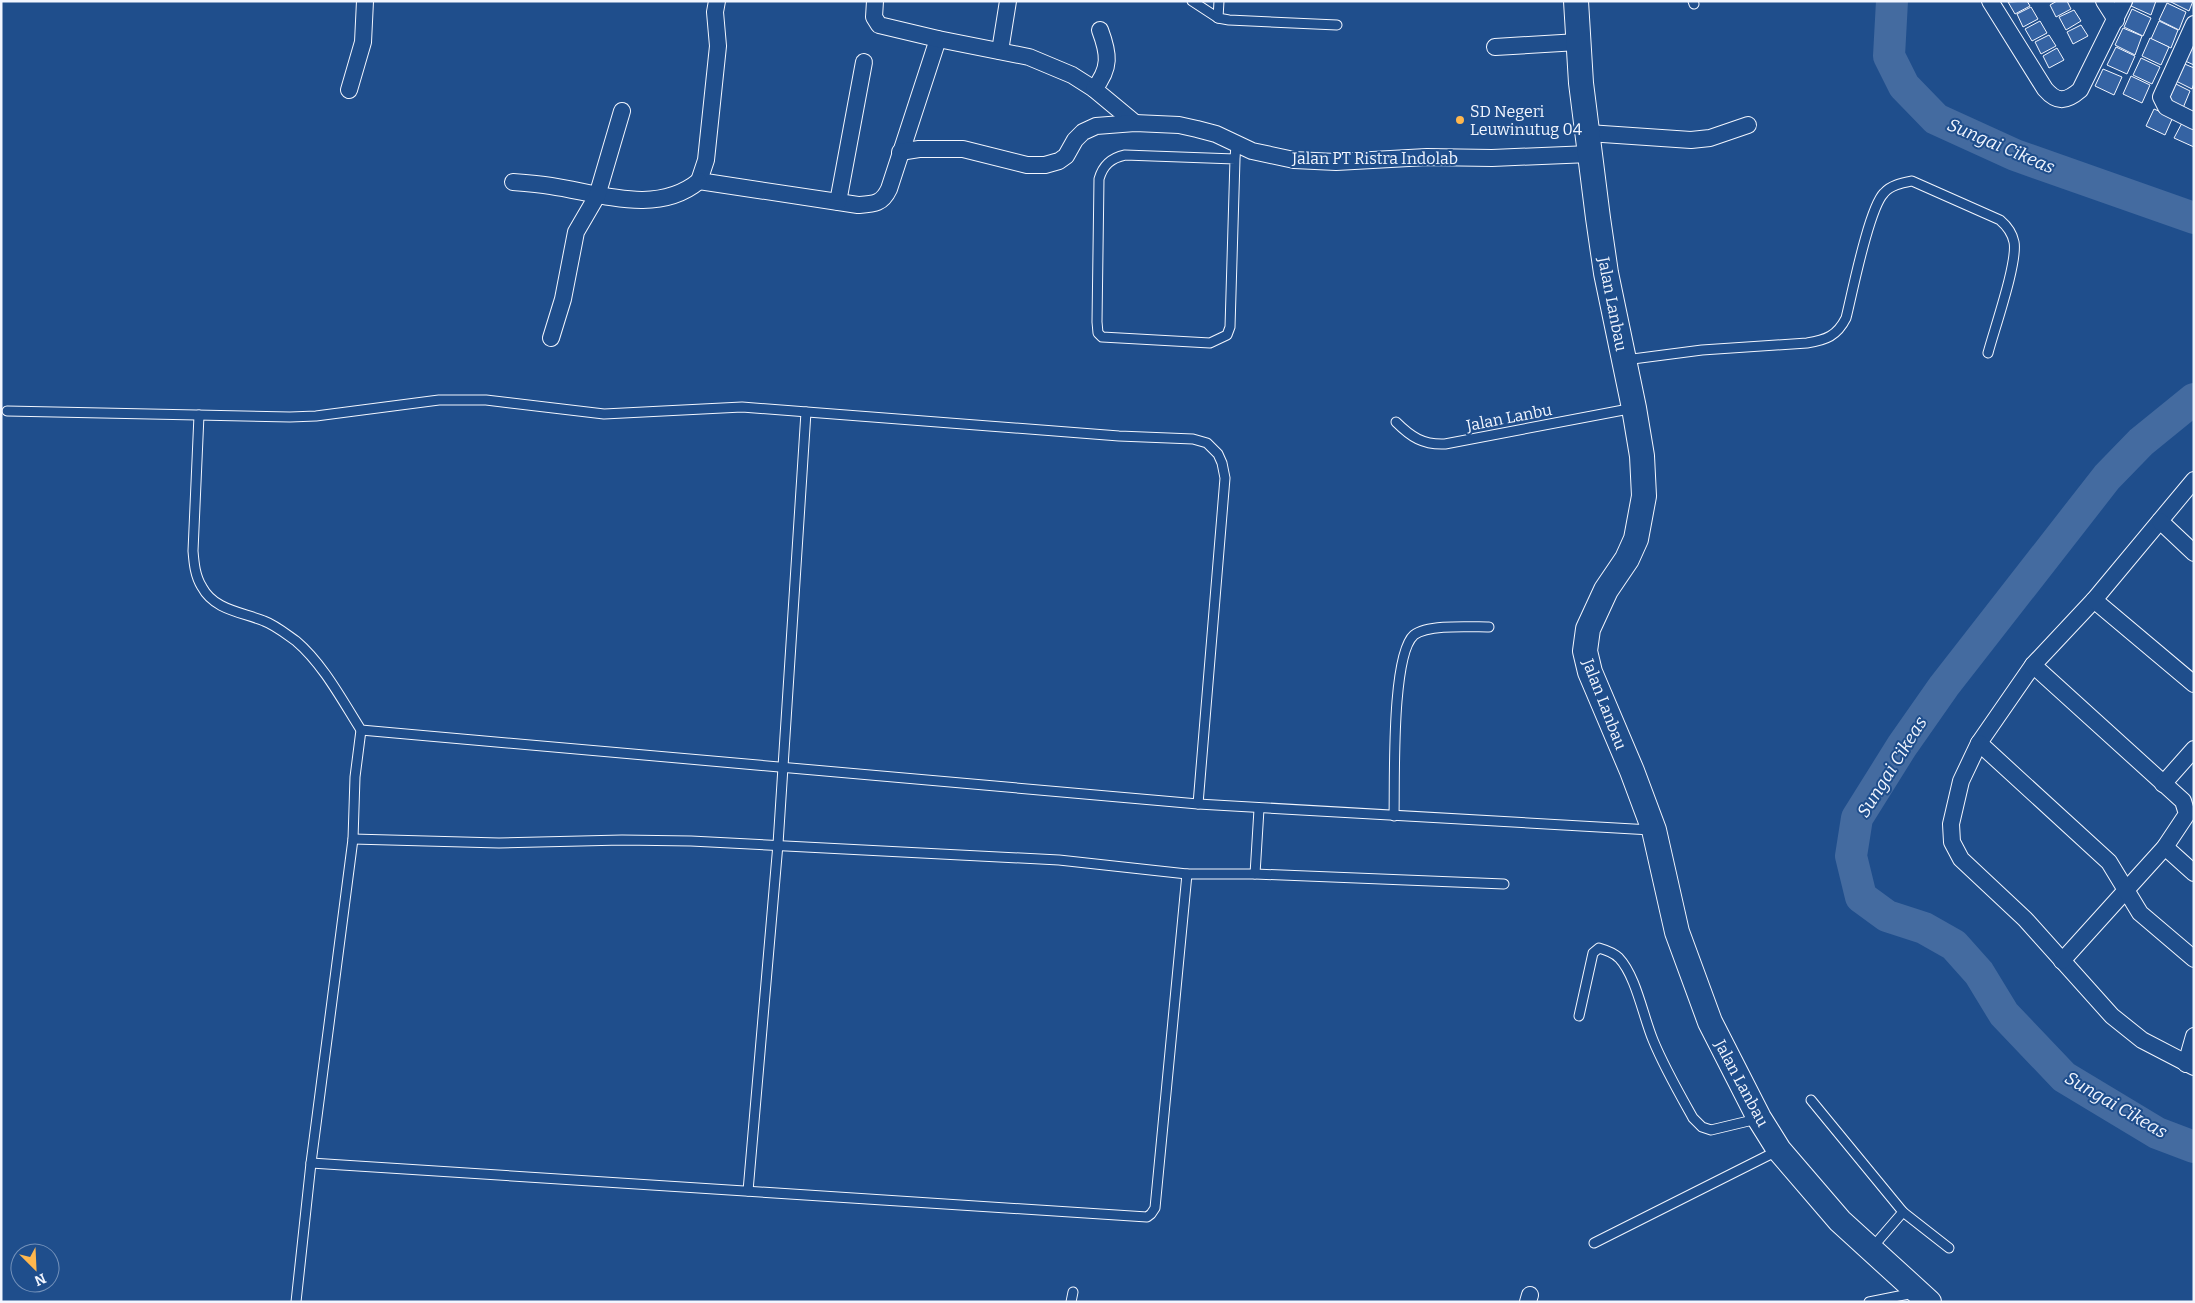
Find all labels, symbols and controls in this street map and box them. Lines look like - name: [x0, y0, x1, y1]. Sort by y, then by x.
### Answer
- place label: SD Negeri Leuwinutug 04: [1470, 102, 1583, 139]
- water label: Sungai Cikeas: [1944, 113, 2058, 179]
- marker: SD Negeri Leuwinutug 04: [1454, 114, 1466, 126]
- street label: Jalan PT Ristra Indolab: [1291, 149, 1458, 168]
- street label: Jalan Lanbau: [1594, 254, 1631, 353]
- street label: Jalan Lanbu: [1464, 400, 1554, 435]
- street label: Jalan Lanbau: [1578, 655, 1631, 752]
- water label: Sungai Cikeas: [1852, 712, 1932, 821]
- street label: Jalan Lanbau: [1710, 1036, 1772, 1130]
- water label: Sungai Cikeas: [2061, 1067, 2171, 1143]
- north arrow: [10, 1243, 60, 1293]
- text: N: [32, 1269, 48, 1289]

